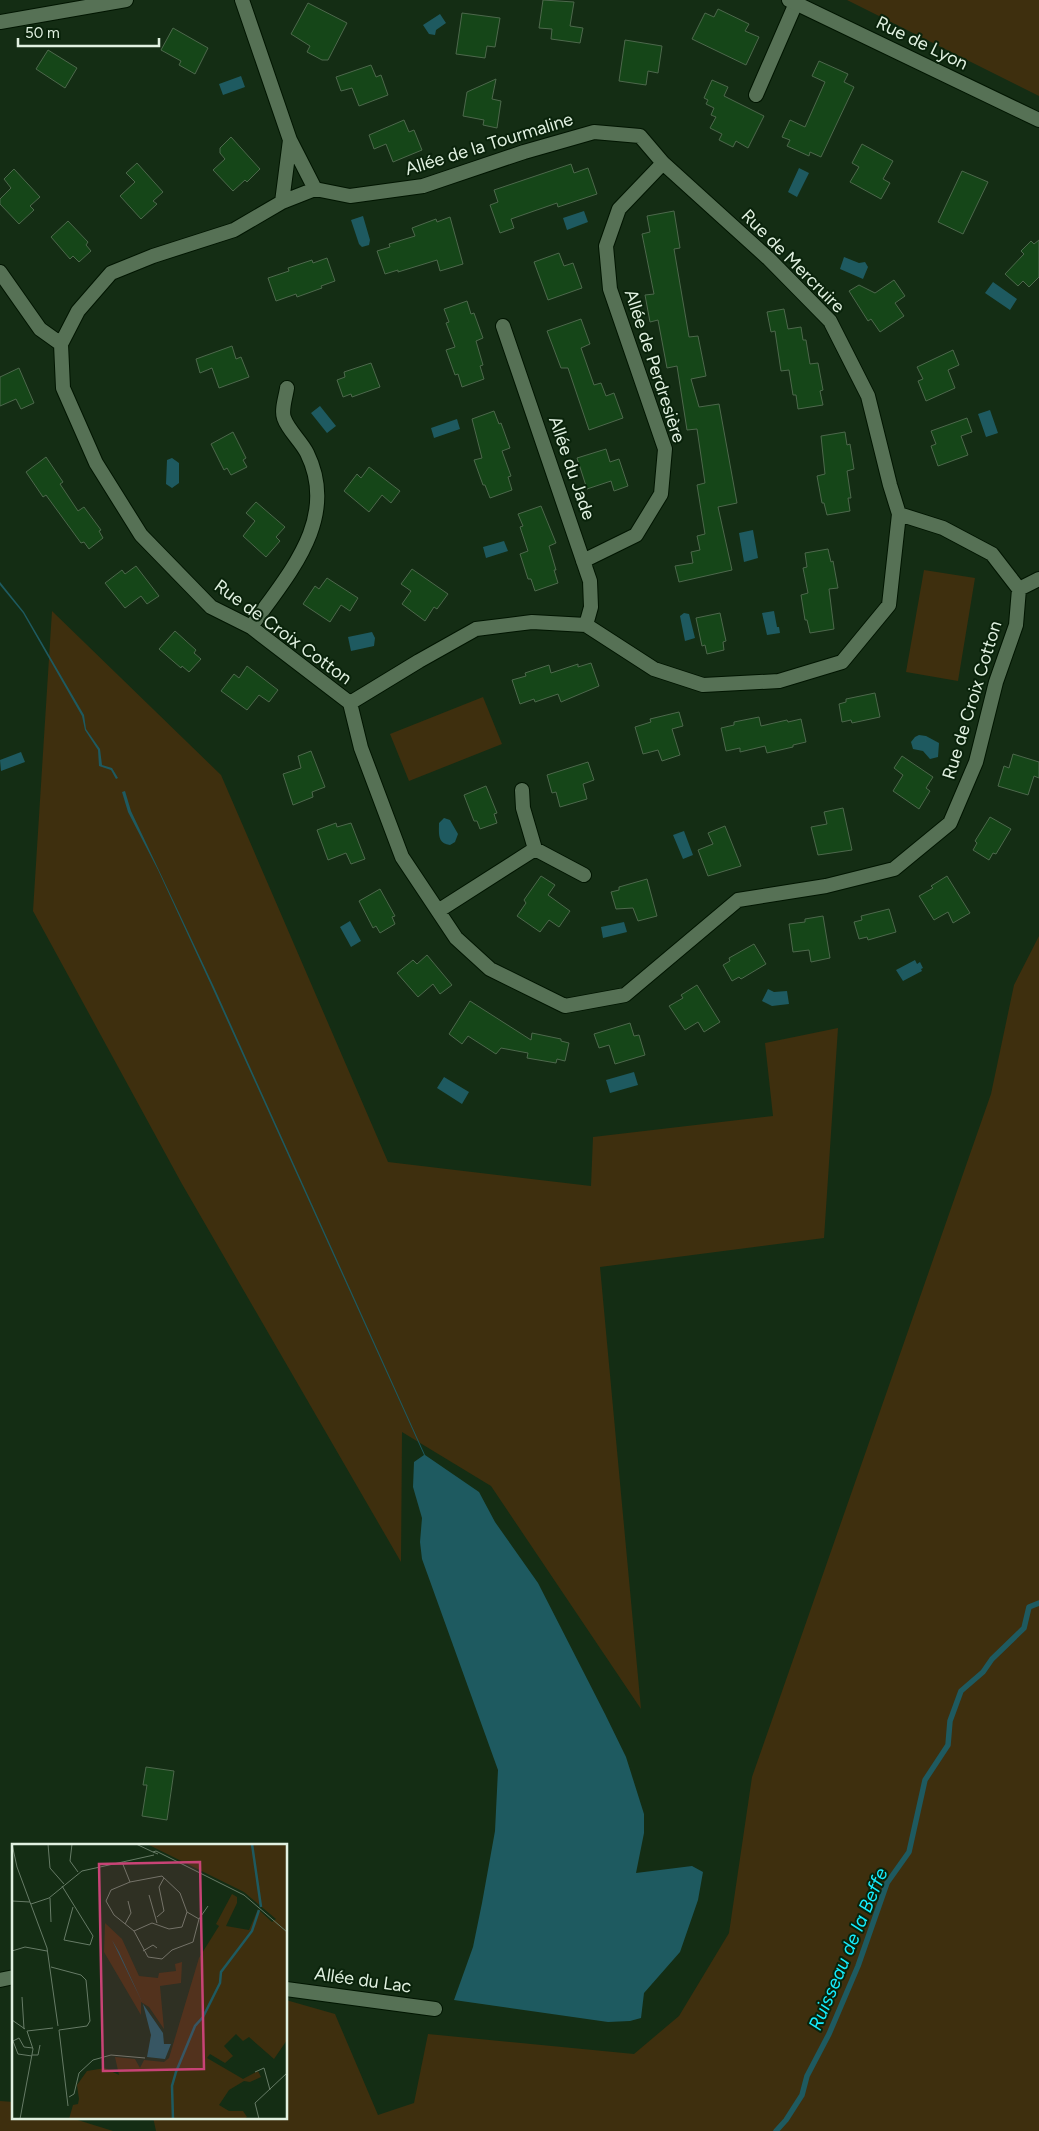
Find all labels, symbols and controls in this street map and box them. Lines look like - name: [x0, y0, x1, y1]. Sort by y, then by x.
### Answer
- street label: Rue de Lyon: [872, 11, 972, 75]
- scale bar: [18, 15, 159, 47]
- text: 50 m: [25, 24, 60, 42]
- street label: Allée de la Tourmaline: [402, 108, 576, 180]
- street label: Rue de Mercruire: [737, 205, 850, 318]
- street label: Allée de Perdresière: [620, 287, 690, 446]
- street label: Allée du Jade: [544, 413, 600, 523]
- street label: Rue de Croix Cotton: [210, 575, 356, 689]
- street label: Rue de Croix Cotton: [937, 618, 1007, 782]
- inset map: [12, 1844, 288, 2118]
- water label: Ruisseau de la Beffe: [803, 1864, 893, 2034]
- street label: Allée du Lac: [313, 1962, 413, 1998]

